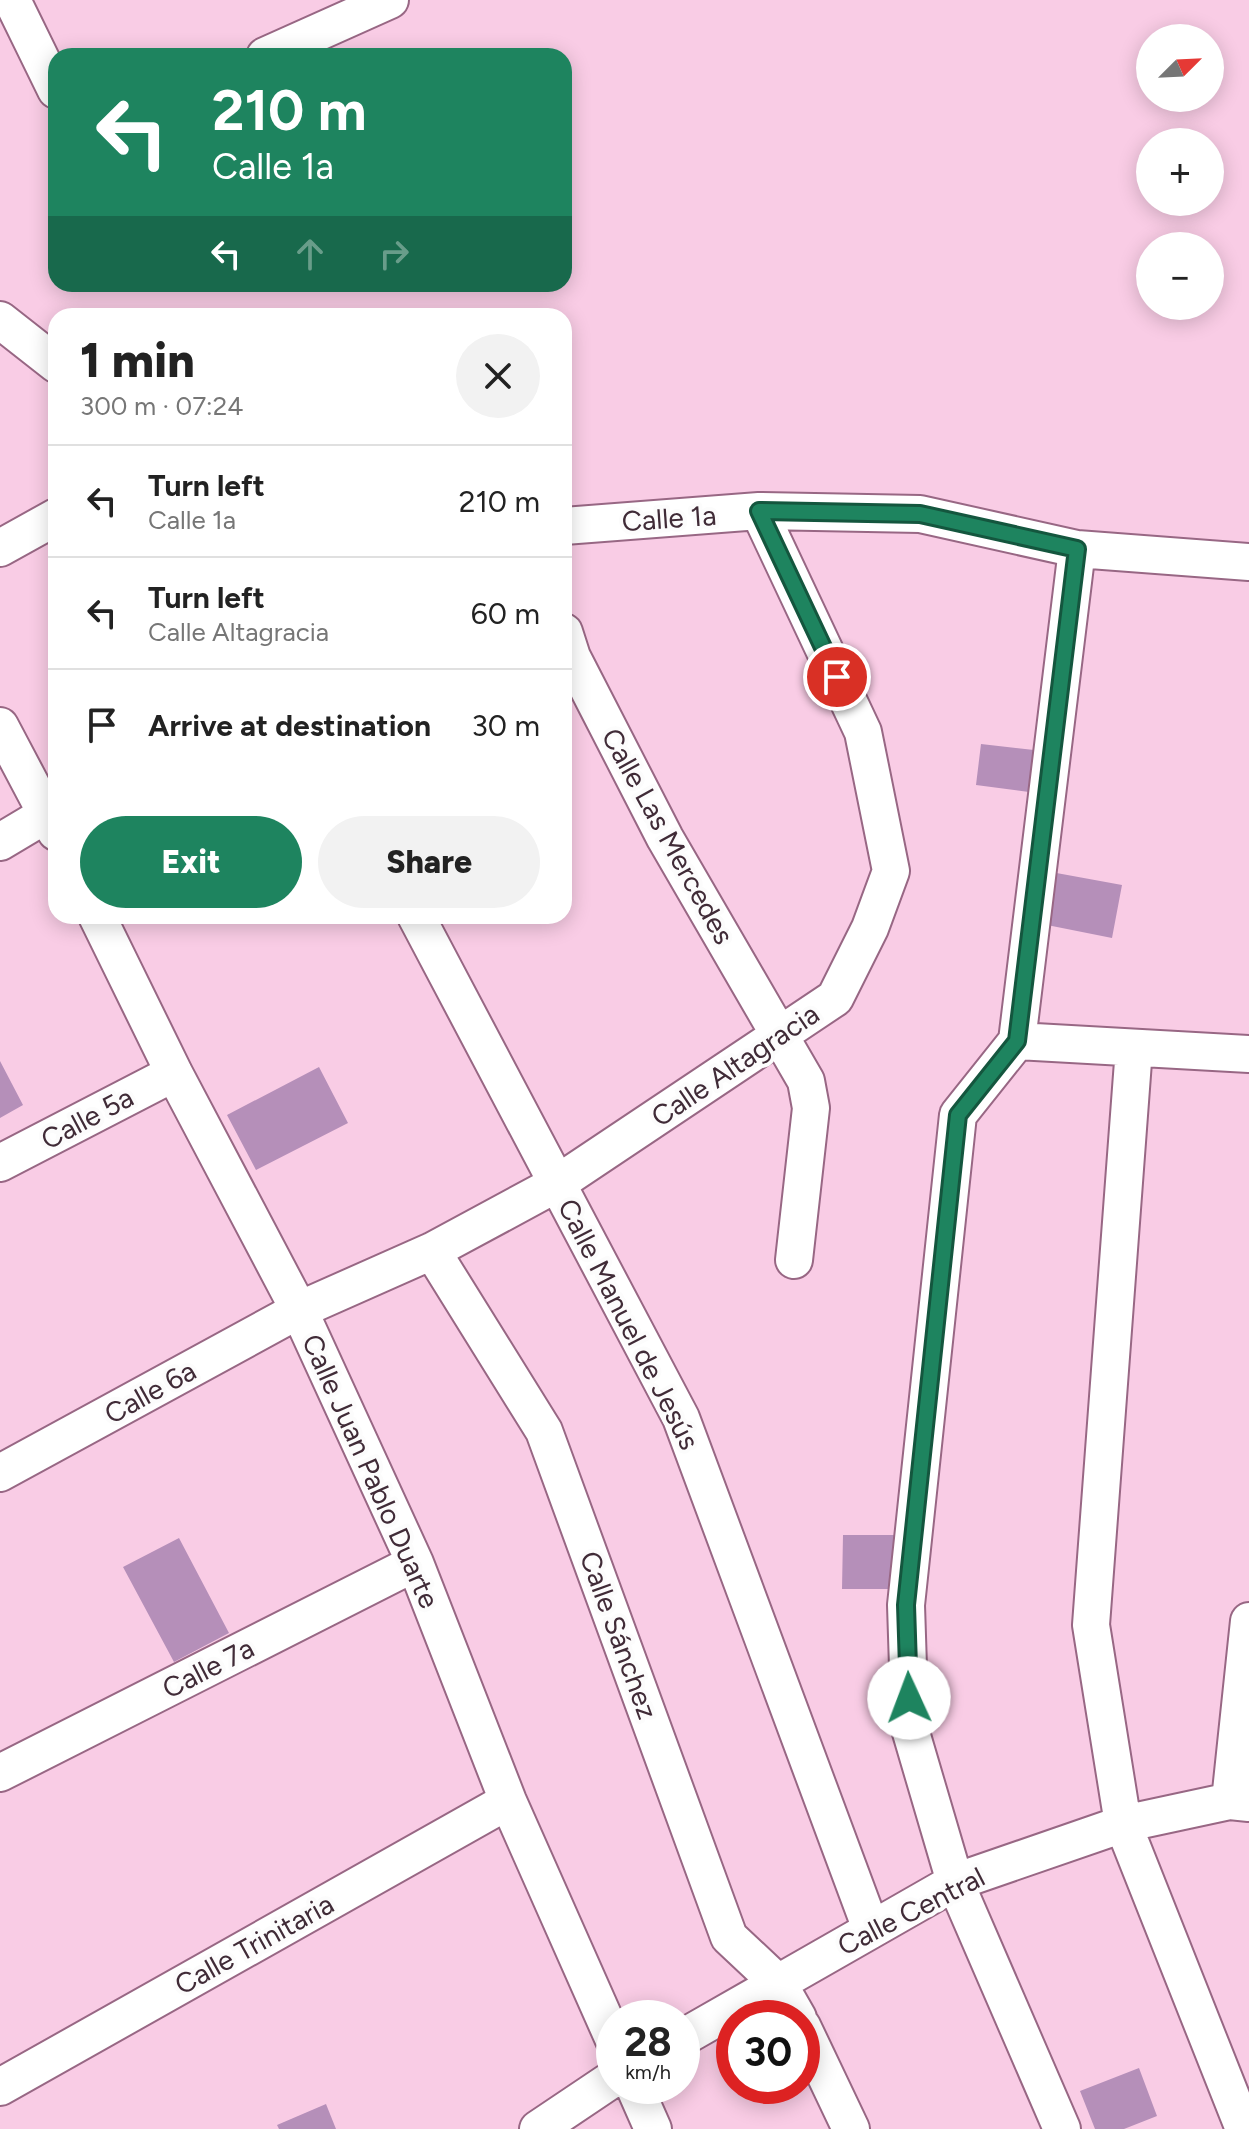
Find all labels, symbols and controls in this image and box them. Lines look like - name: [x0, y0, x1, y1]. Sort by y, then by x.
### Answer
- north arrow: [1136, 24, 1224, 112]
- map controls: [1136, 24, 1224, 320]
- text: 210 m: [212, 77, 367, 144]
- icon: left: [80, 80, 184, 184]
- button: +: [1136, 128, 1224, 216]
- text: Calle 1a: [212, 145, 334, 188]
- icon: left: [204, 232, 248, 276]
- icon: ahead: [288, 232, 332, 276]
- icon: right: [372, 232, 416, 276]
- button: −: [1136, 232, 1224, 320]
- text: 1 min: [80, 331, 195, 389]
- button: close: [456, 334, 540, 418]
- text: 300 m · 07:24: [80, 390, 243, 422]
- text: Turn left: [148, 467, 265, 504]
- icon: left: [80, 479, 124, 523]
- text: 210 m: [459, 483, 540, 520]
- street label: Calle 1a: [621, 498, 717, 538]
- text: Calle 1a: [148, 504, 236, 536]
- text: Turn left: [148, 579, 265, 616]
- icon: left: [80, 591, 124, 635]
- text: 60 m: [471, 595, 540, 632]
- text: Calle Altagracia: [148, 616, 329, 648]
- pin: [803, 643, 871, 711]
- icon: arrive: [815, 655, 859, 699]
- icon: arrive: [80, 703, 124, 747]
- text: Arrive at destination: [148, 707, 431, 744]
- text: 30 m: [472, 707, 540, 744]
- street label: Calle Las Mercedes: [595, 722, 741, 950]
- button: Exit: [80, 816, 302, 908]
- button: Share: [318, 816, 540, 908]
- street label: Calle Altagracia: [645, 996, 825, 1134]
- street label: Calle 5a: [35, 1080, 139, 1156]
- street label: Calle Manuel de Jesús: [551, 1193, 707, 1455]
- street label: Calle Juan Pablo Duarte: [295, 1329, 447, 1613]
- street label: Calle 6a: [98, 1353, 202, 1431]
- street label: Calle Sánchez: [573, 1547, 665, 1723]
- street label: Calle 7a: [156, 1631, 260, 1705]
- position arrow: [867, 1656, 951, 1740]
- street label: Calle Central: [832, 1859, 990, 1963]
- street label: Calle Trinitaria: [169, 1886, 339, 2002]
- speed limit sign: 30: [716, 2000, 820, 2104]
- text: 28: [624, 2018, 672, 2066]
- text: km/h: [625, 2060, 671, 2084]

